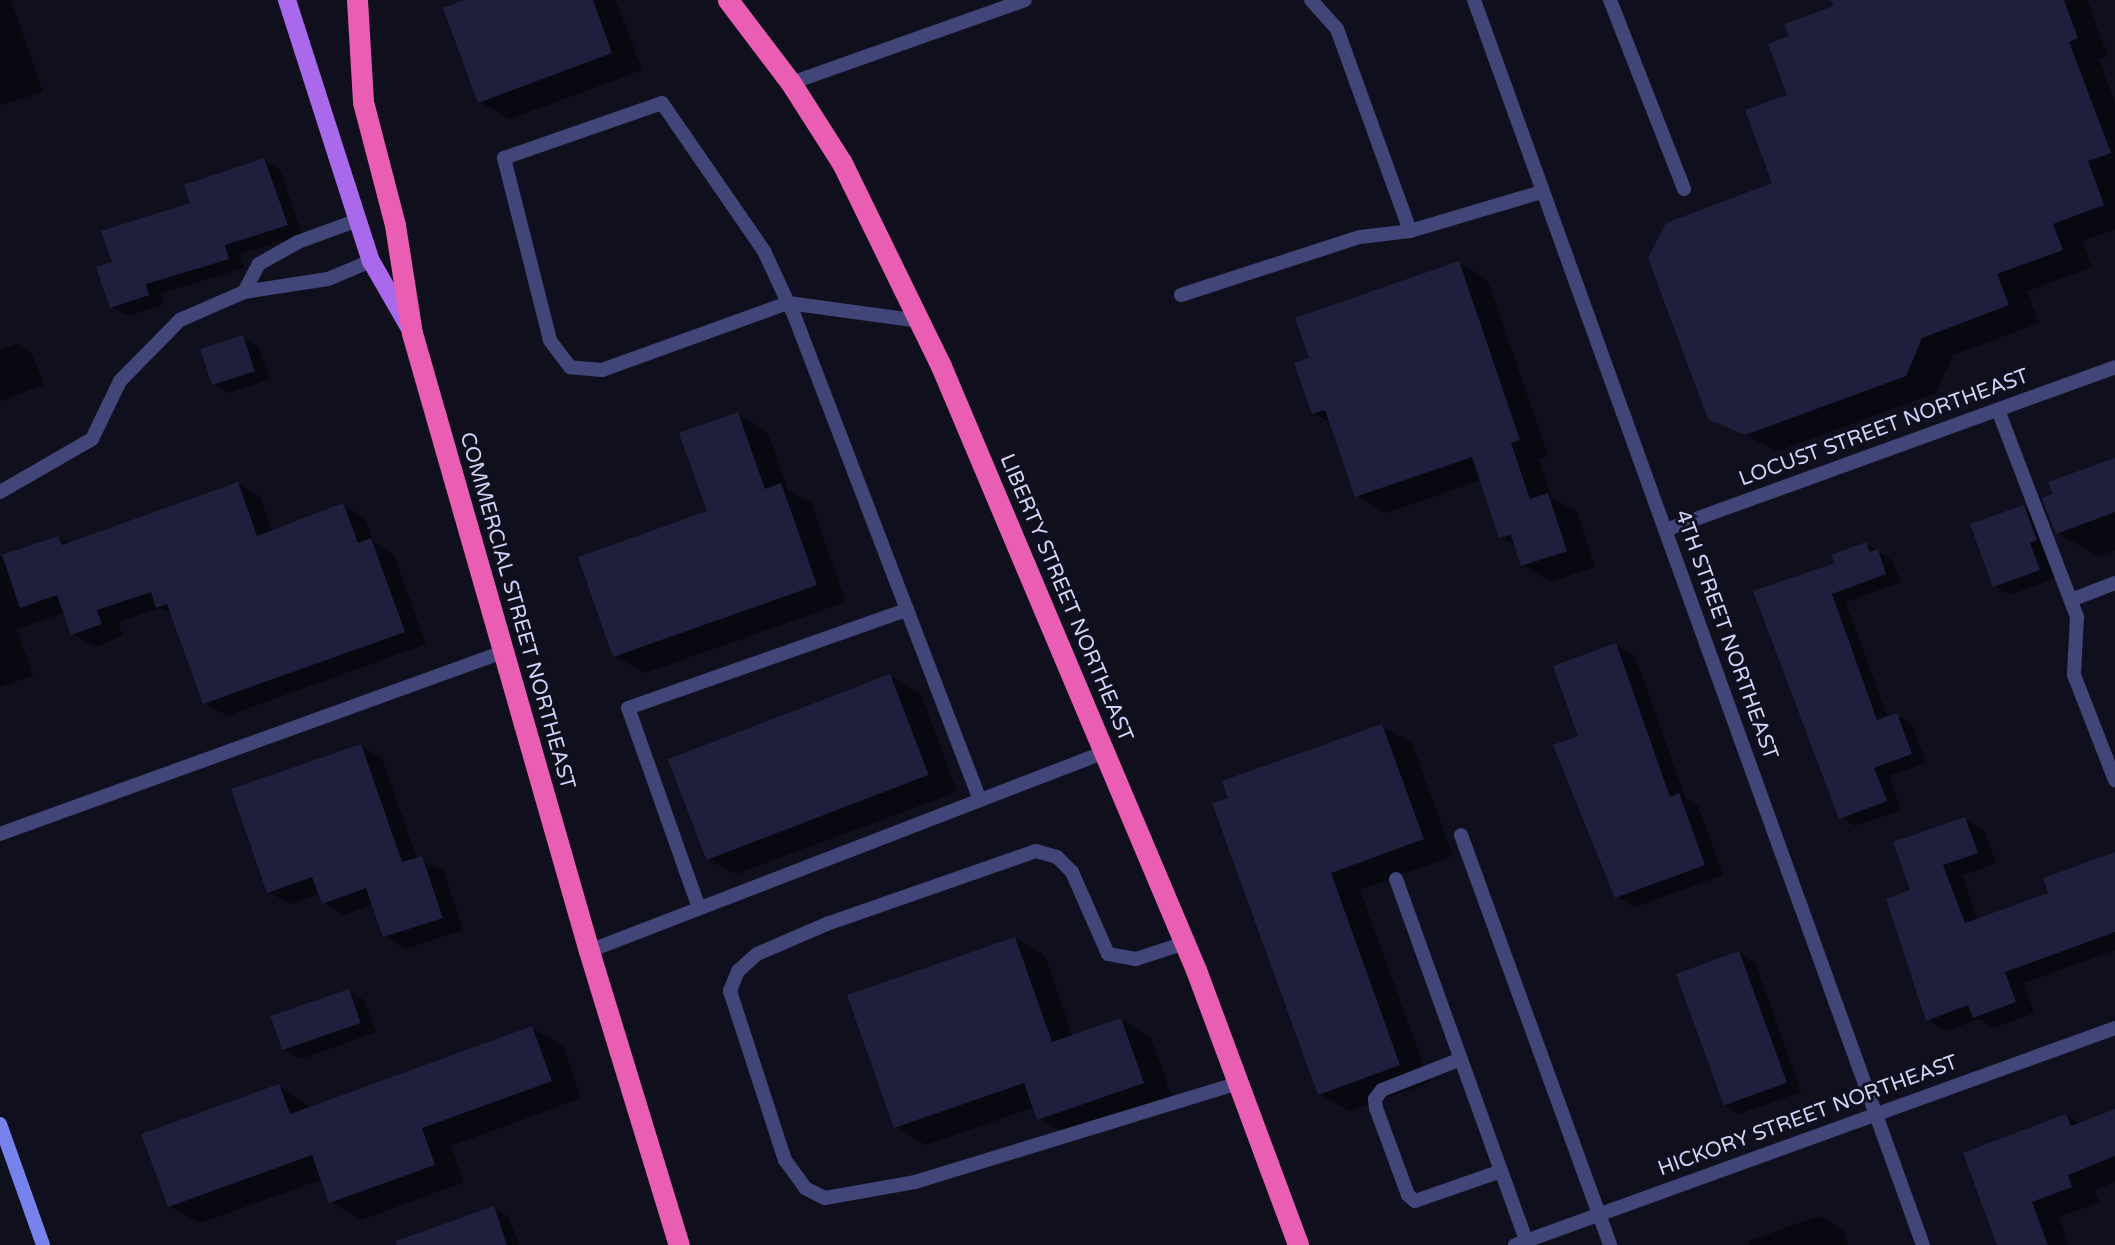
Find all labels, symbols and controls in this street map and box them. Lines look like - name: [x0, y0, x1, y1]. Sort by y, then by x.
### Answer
- street label: LOCUST STREET NORTHEAST: [1736, 364, 2032, 492]
- street label: COMMERCIAL STREET NORTHEAST: [454, 429, 580, 793]
- street label: LIBERTY STREET NORTHEAST: [994, 450, 1138, 746]
- street label: 4TH STREET NORTHEAST: [1669, 507, 1783, 763]
- street label: HICKORY STREET NORTHEAST: [1655, 1050, 1961, 1182]

